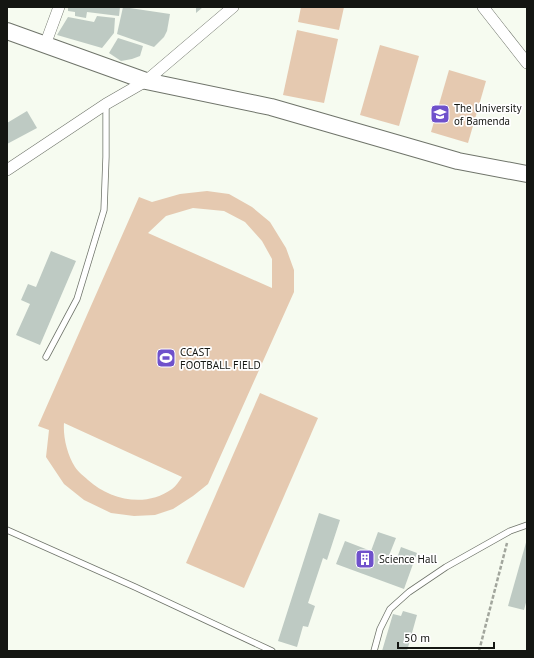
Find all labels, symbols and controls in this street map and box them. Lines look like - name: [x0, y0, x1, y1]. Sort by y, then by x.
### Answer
- place label: The University of Bamenda: [454, 101, 523, 128]
- school or university icon: The University of Bamenda: [429, 103, 451, 125]
- place label: CCAST FOOTBALL FIELD: [180, 345, 261, 372]
- sports icon: CCAST FOOTBALL FIELD: [155, 347, 177, 369]
- building icon: Science Hall: [354, 548, 376, 570]
- place label: Science Hall: [379, 552, 438, 566]
- scale bar: [398, 624, 494, 650]
- text: 50 m: [404, 630, 430, 645]

